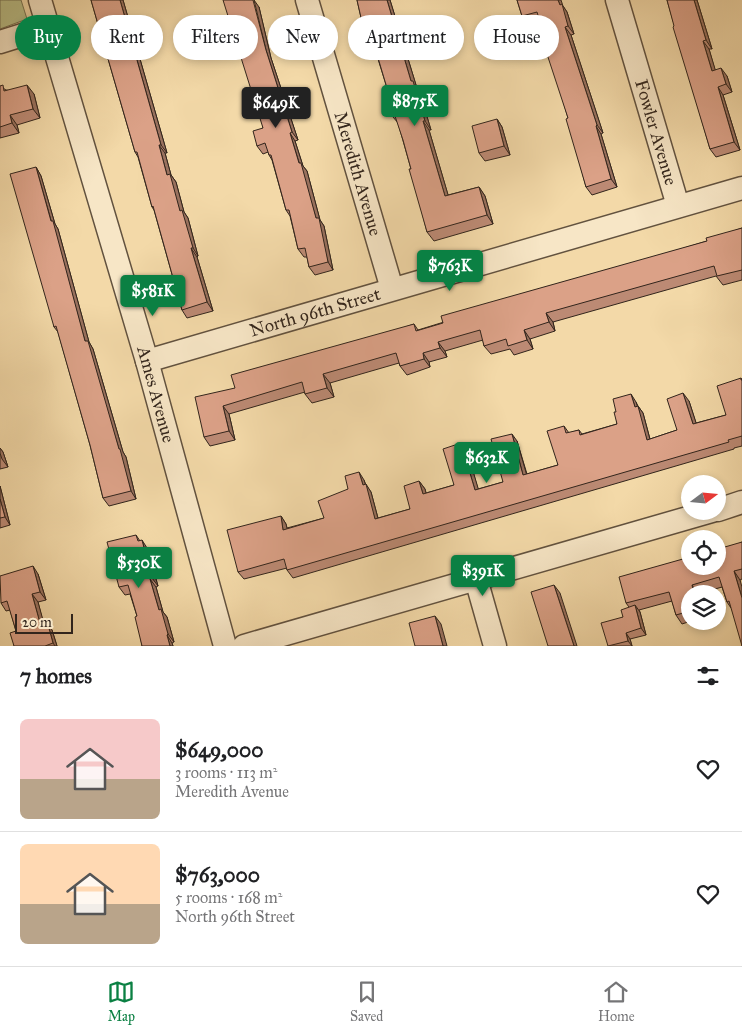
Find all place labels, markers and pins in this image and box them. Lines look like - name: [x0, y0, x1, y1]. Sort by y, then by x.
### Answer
- pin: $875K: [380, 84, 450, 127]
- pin: $649K: [241, 86, 311, 129]
- pin: $763K: [415, 250, 485, 292]
- pin: $581K: [118, 274, 188, 317]
- pin: $632K: [452, 442, 522, 484]
- pin: $530K: [104, 546, 174, 589]
- pin: $391K: [448, 554, 518, 597]

